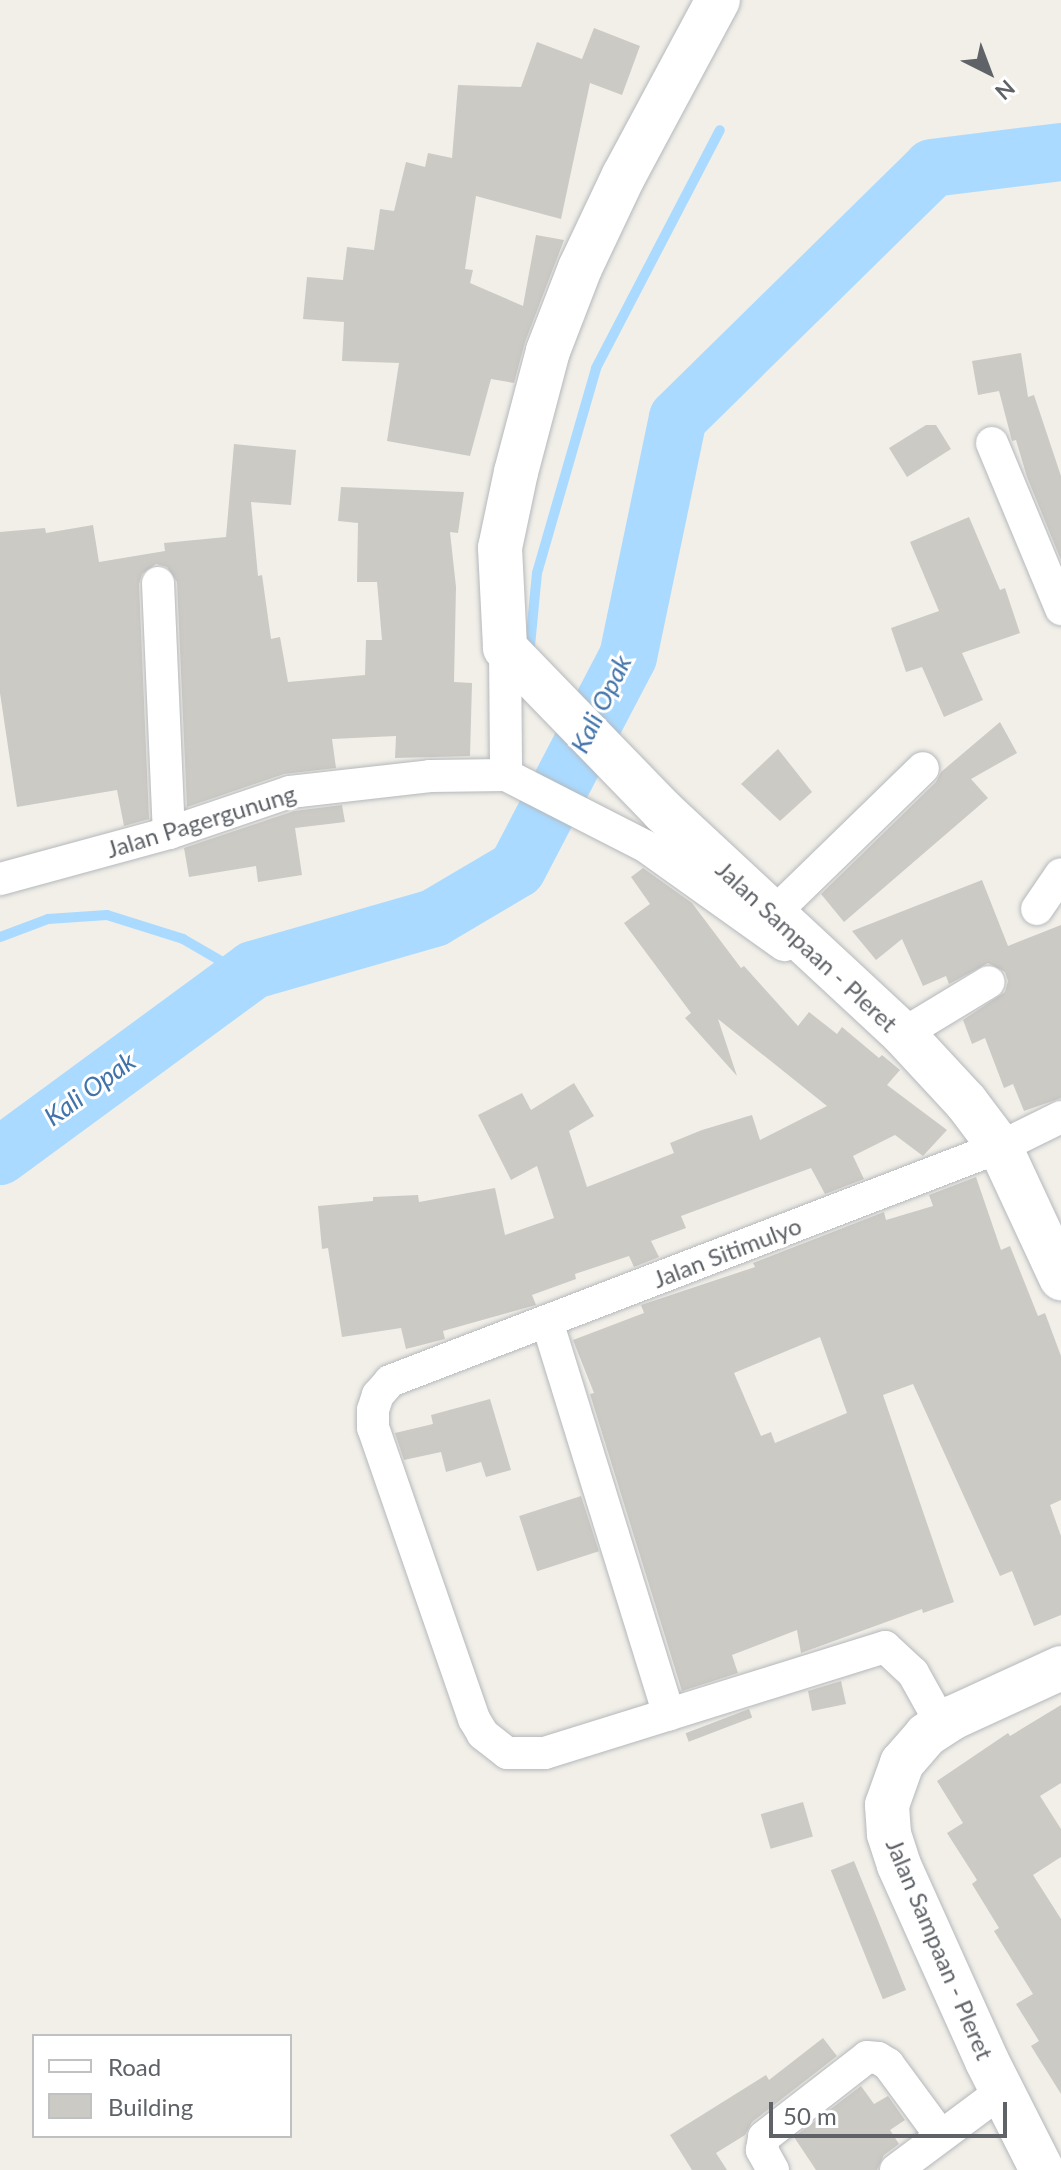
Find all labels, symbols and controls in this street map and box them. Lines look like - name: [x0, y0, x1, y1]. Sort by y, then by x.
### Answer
- north arrow: [949, 32, 1029, 112]
- text: N: [990, 74, 1021, 106]
- water label: Kali Opak: [564, 650, 638, 758]
- street label: Jalan Pagergunung: [103, 778, 299, 864]
- street label: Jalan Sampaan - Pleret: [710, 855, 904, 1037]
- water label: Kali Opak: [38, 1045, 142, 1133]
- street label: Jalan Sitimulyo: [649, 1210, 805, 1294]
- street label: Jalan Sampaan - Pleret: [880, 1834, 1000, 2064]
- legend: [32, 2034, 292, 2138]
- text: Road: [108, 2052, 161, 2081]
- scale bar: [773, 2086, 1011, 2136]
- text: Building: [108, 2092, 193, 2121]
- text: 50 m: [783, 2101, 837, 2130]

